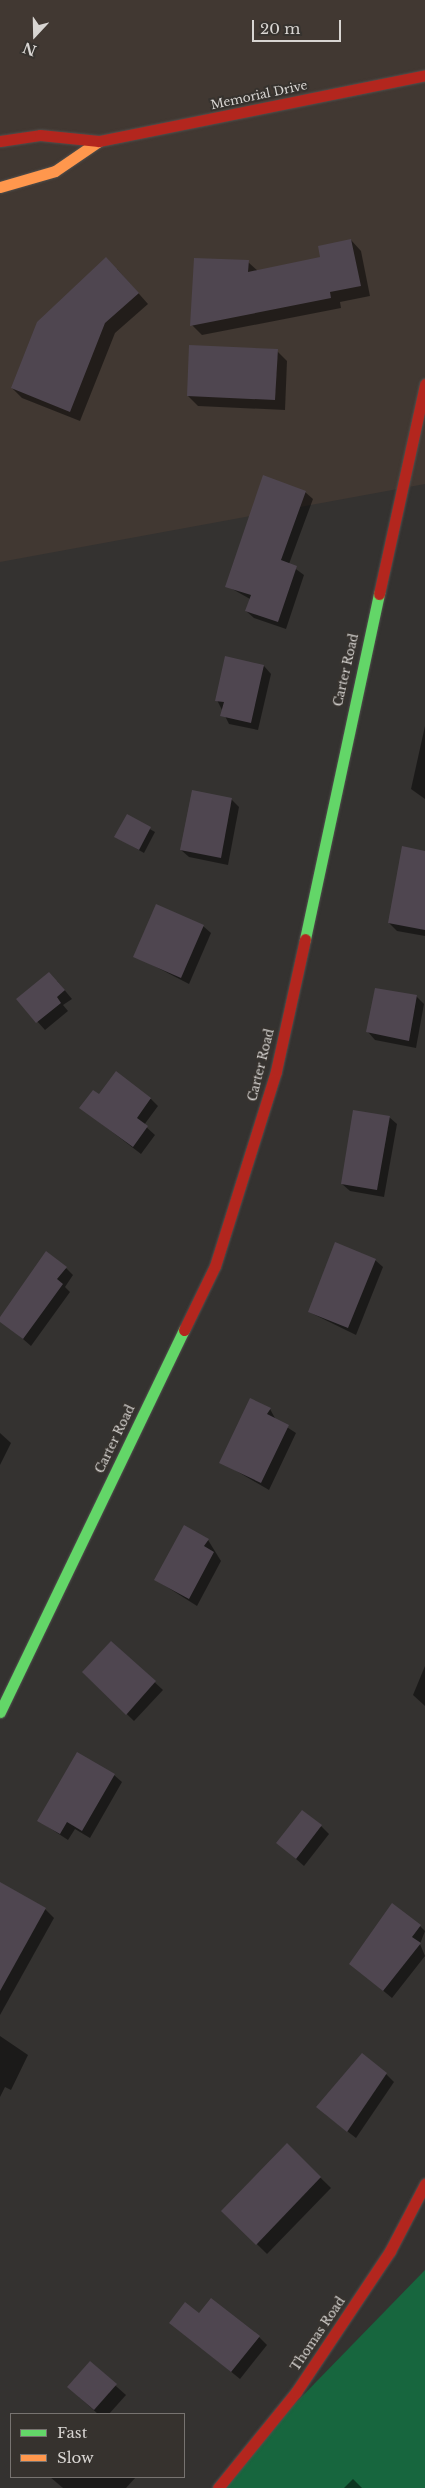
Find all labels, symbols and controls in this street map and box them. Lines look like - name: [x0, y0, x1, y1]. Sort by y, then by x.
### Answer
- north arrow: [10, 10, 60, 60]
- scale bar: [255, 10, 344, 42]
- text: 20 m: [260, 19, 300, 38]
- text: N: [20, 38, 39, 60]
- street label: Memorial Drive: [209, 78, 309, 112]
- street label: Carter Road: [331, 632, 361, 708]
- street label: Carter Road: [245, 1027, 277, 1103]
- street label: Carter Road: [92, 1402, 138, 1476]
- street label: Thomas Road: [288, 2294, 348, 2374]
- legend: [10, 2413, 185, 2478]
- text: Fast: [57, 2423, 87, 2442]
- text: Slow: [57, 2448, 94, 2467]

